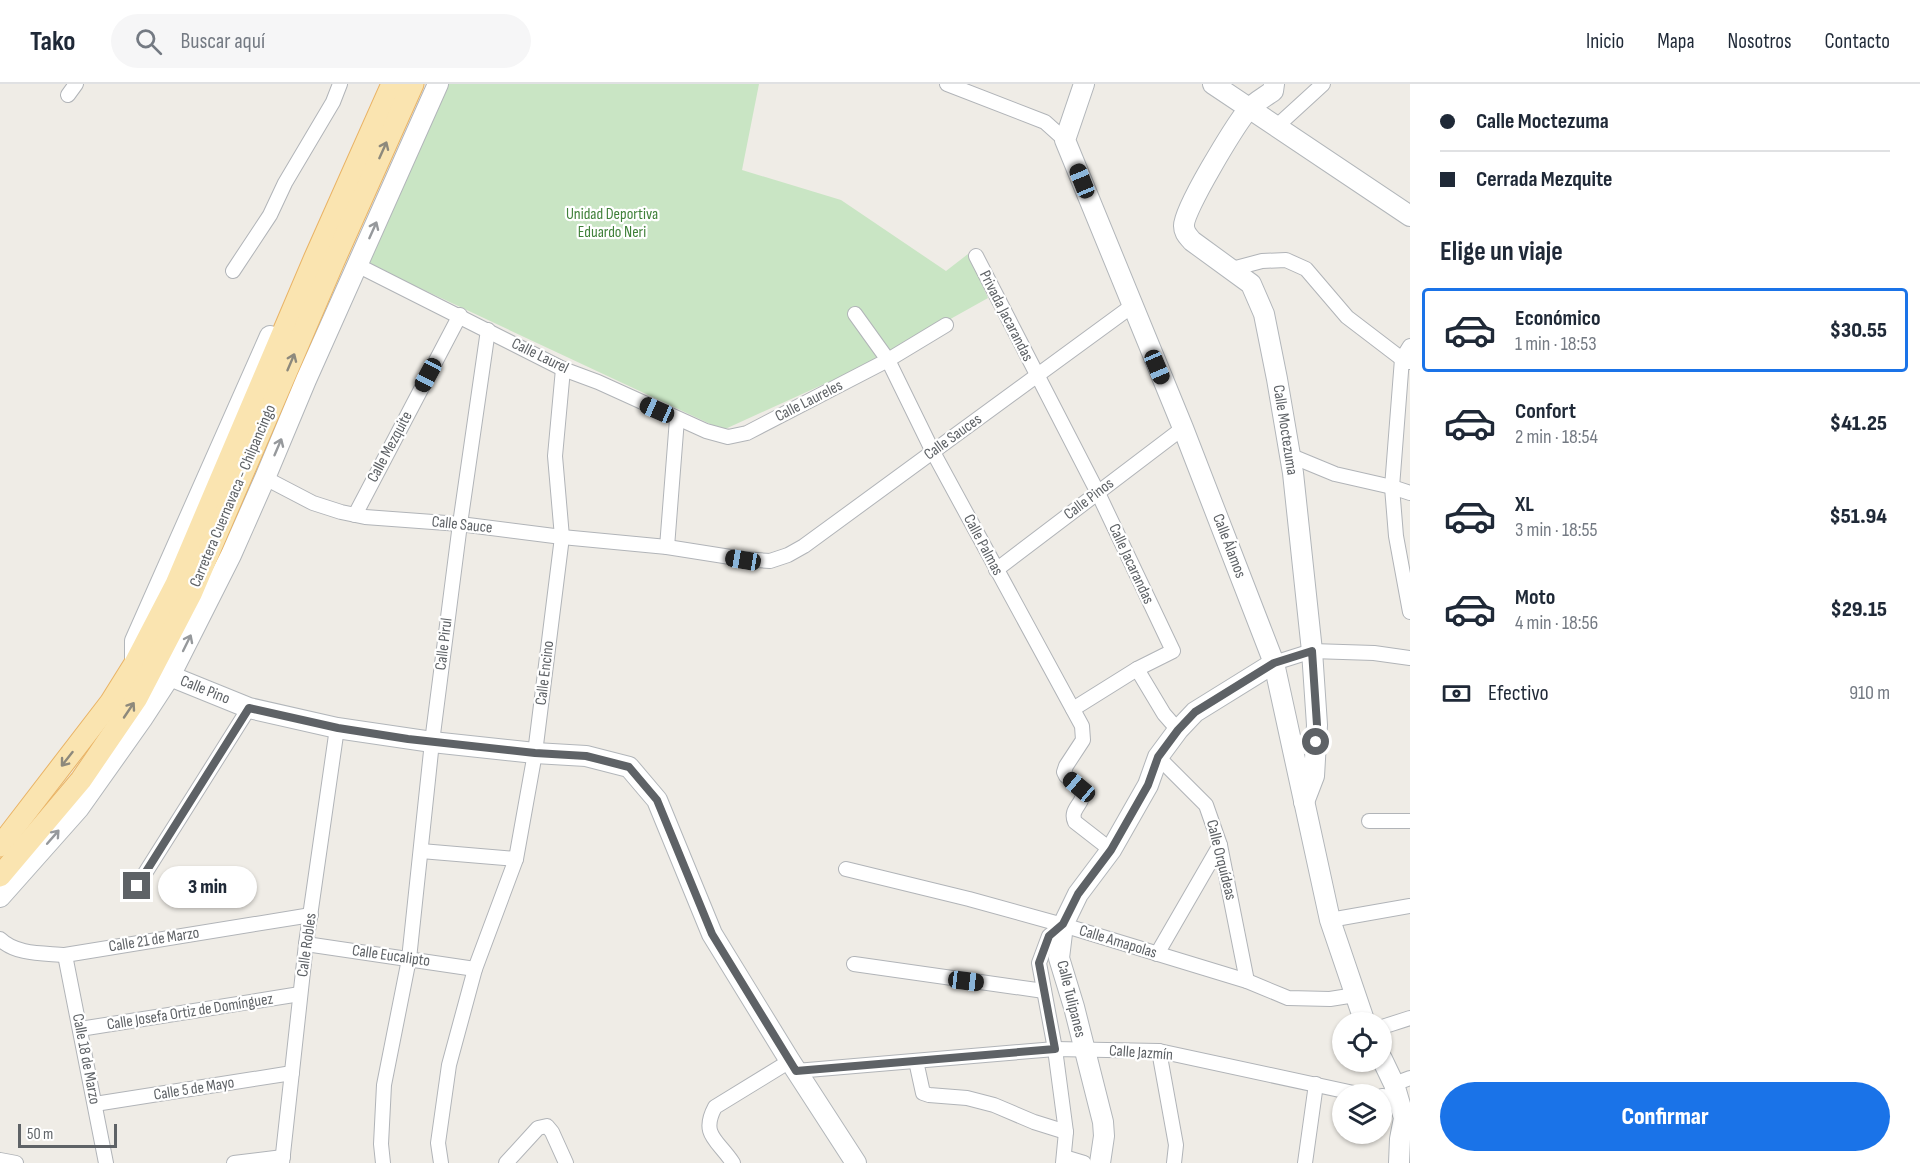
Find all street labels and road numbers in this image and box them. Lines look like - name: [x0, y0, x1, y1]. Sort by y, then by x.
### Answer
- street label: Privada Jacarandas: [975, 267, 1037, 365]
- street label: Calle Laurel: [508, 334, 572, 378]
- street label: Calle Laureles: [772, 376, 846, 426]
- street label: Calle Moctezuma: [1268, 384, 1302, 476]
- street label: Carretera Cuernavaca - Chilpancingo: [186, 402, 280, 590]
- street label: Calle Mezquite: [363, 408, 417, 486]
- street label: Calle Sauces: [920, 410, 986, 464]
- street label: Calle Pinos: [1060, 474, 1118, 524]
- street label: Calle Palmas: [959, 511, 1007, 579]
- street label: Calle Álamos: [1208, 511, 1250, 581]
- street label: Calle Sauce: [431, 512, 493, 538]
- street label: Calle Jacarandas: [1104, 521, 1158, 607]
- street label: Calle Pirul: [431, 617, 457, 671]
- street label: Calle Encino: [532, 640, 558, 706]
- street label: Calle Pino: [177, 671, 233, 709]
- street label: Calle Orquídeas: [1202, 818, 1240, 902]
- street label: Calle Robles: [293, 912, 321, 978]
- street label: Calle Amapolas: [1077, 921, 1159, 963]
- street label: Calle 21 de Marzo: [107, 923, 201, 957]
- street label: Calle Eucalipto: [351, 941, 431, 971]
- street label: Calle Tulipanes: [1052, 959, 1090, 1040]
- street label: Calle Josefa Ortiz de Domínguez: [105, 989, 275, 1035]
- street label: Calle 18 de Marzo: [68, 1012, 104, 1106]
- street label: Calle Jazmín: [1108, 1041, 1174, 1065]
- street label: Calle 5 de Mayo: [152, 1073, 236, 1105]

